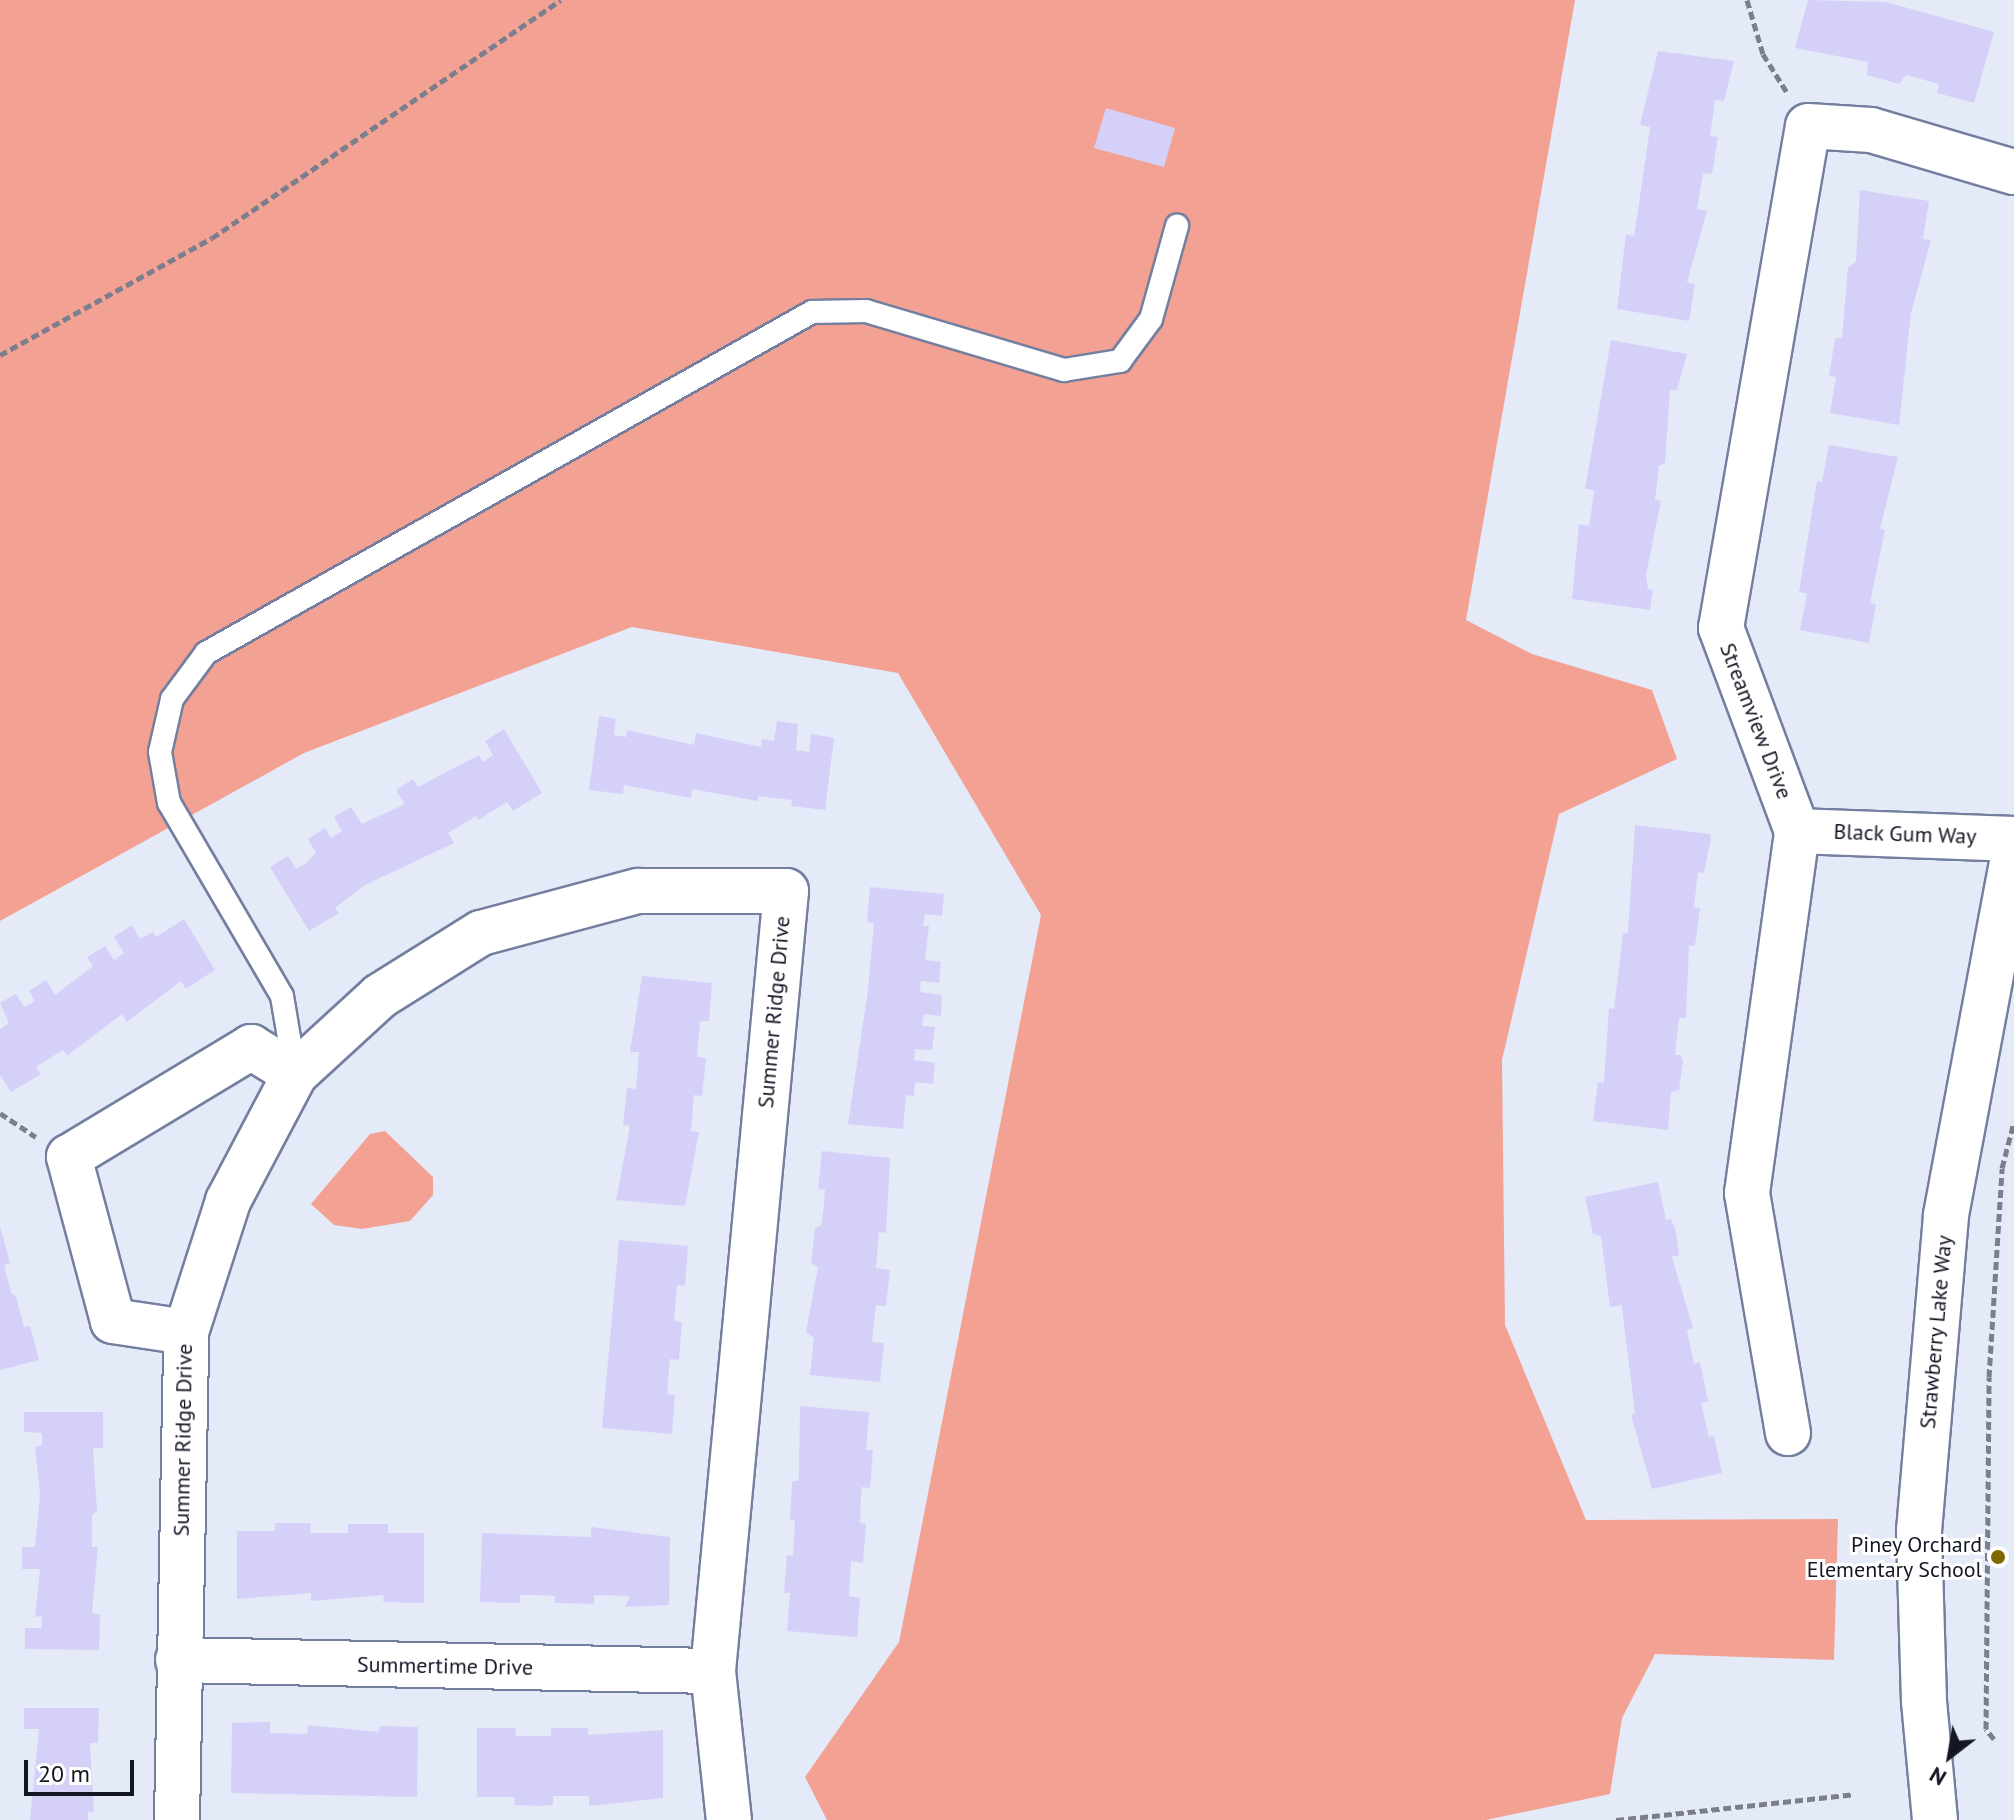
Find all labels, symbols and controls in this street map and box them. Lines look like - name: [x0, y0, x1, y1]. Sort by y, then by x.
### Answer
- street label: Streamview Drive: [1714, 639, 1798, 803]
- street label: Black Gum Way: [1833, 818, 1977, 850]
- street label: Summer Ridge Drive: [752, 915, 796, 1109]
- street label: Strawberry Lake Way: [1914, 1233, 1958, 1431]
- street label: Summer Ridge Drive: [168, 1343, 198, 1537]
- place label: Piney Orchard Elementary School: [1806, 1531, 1982, 1582]
- marker: Piney Orchard Elementary School: [1989, 1548, 2007, 1566]
- street label: Summertime Drive: [357, 1651, 533, 1681]
- north arrow: [1910, 1716, 1990, 1796]
- scale bar: [28, 1744, 138, 1794]
- text: 20 m: [38, 1758, 90, 1789]
- text: N: [1924, 1761, 1951, 1792]

